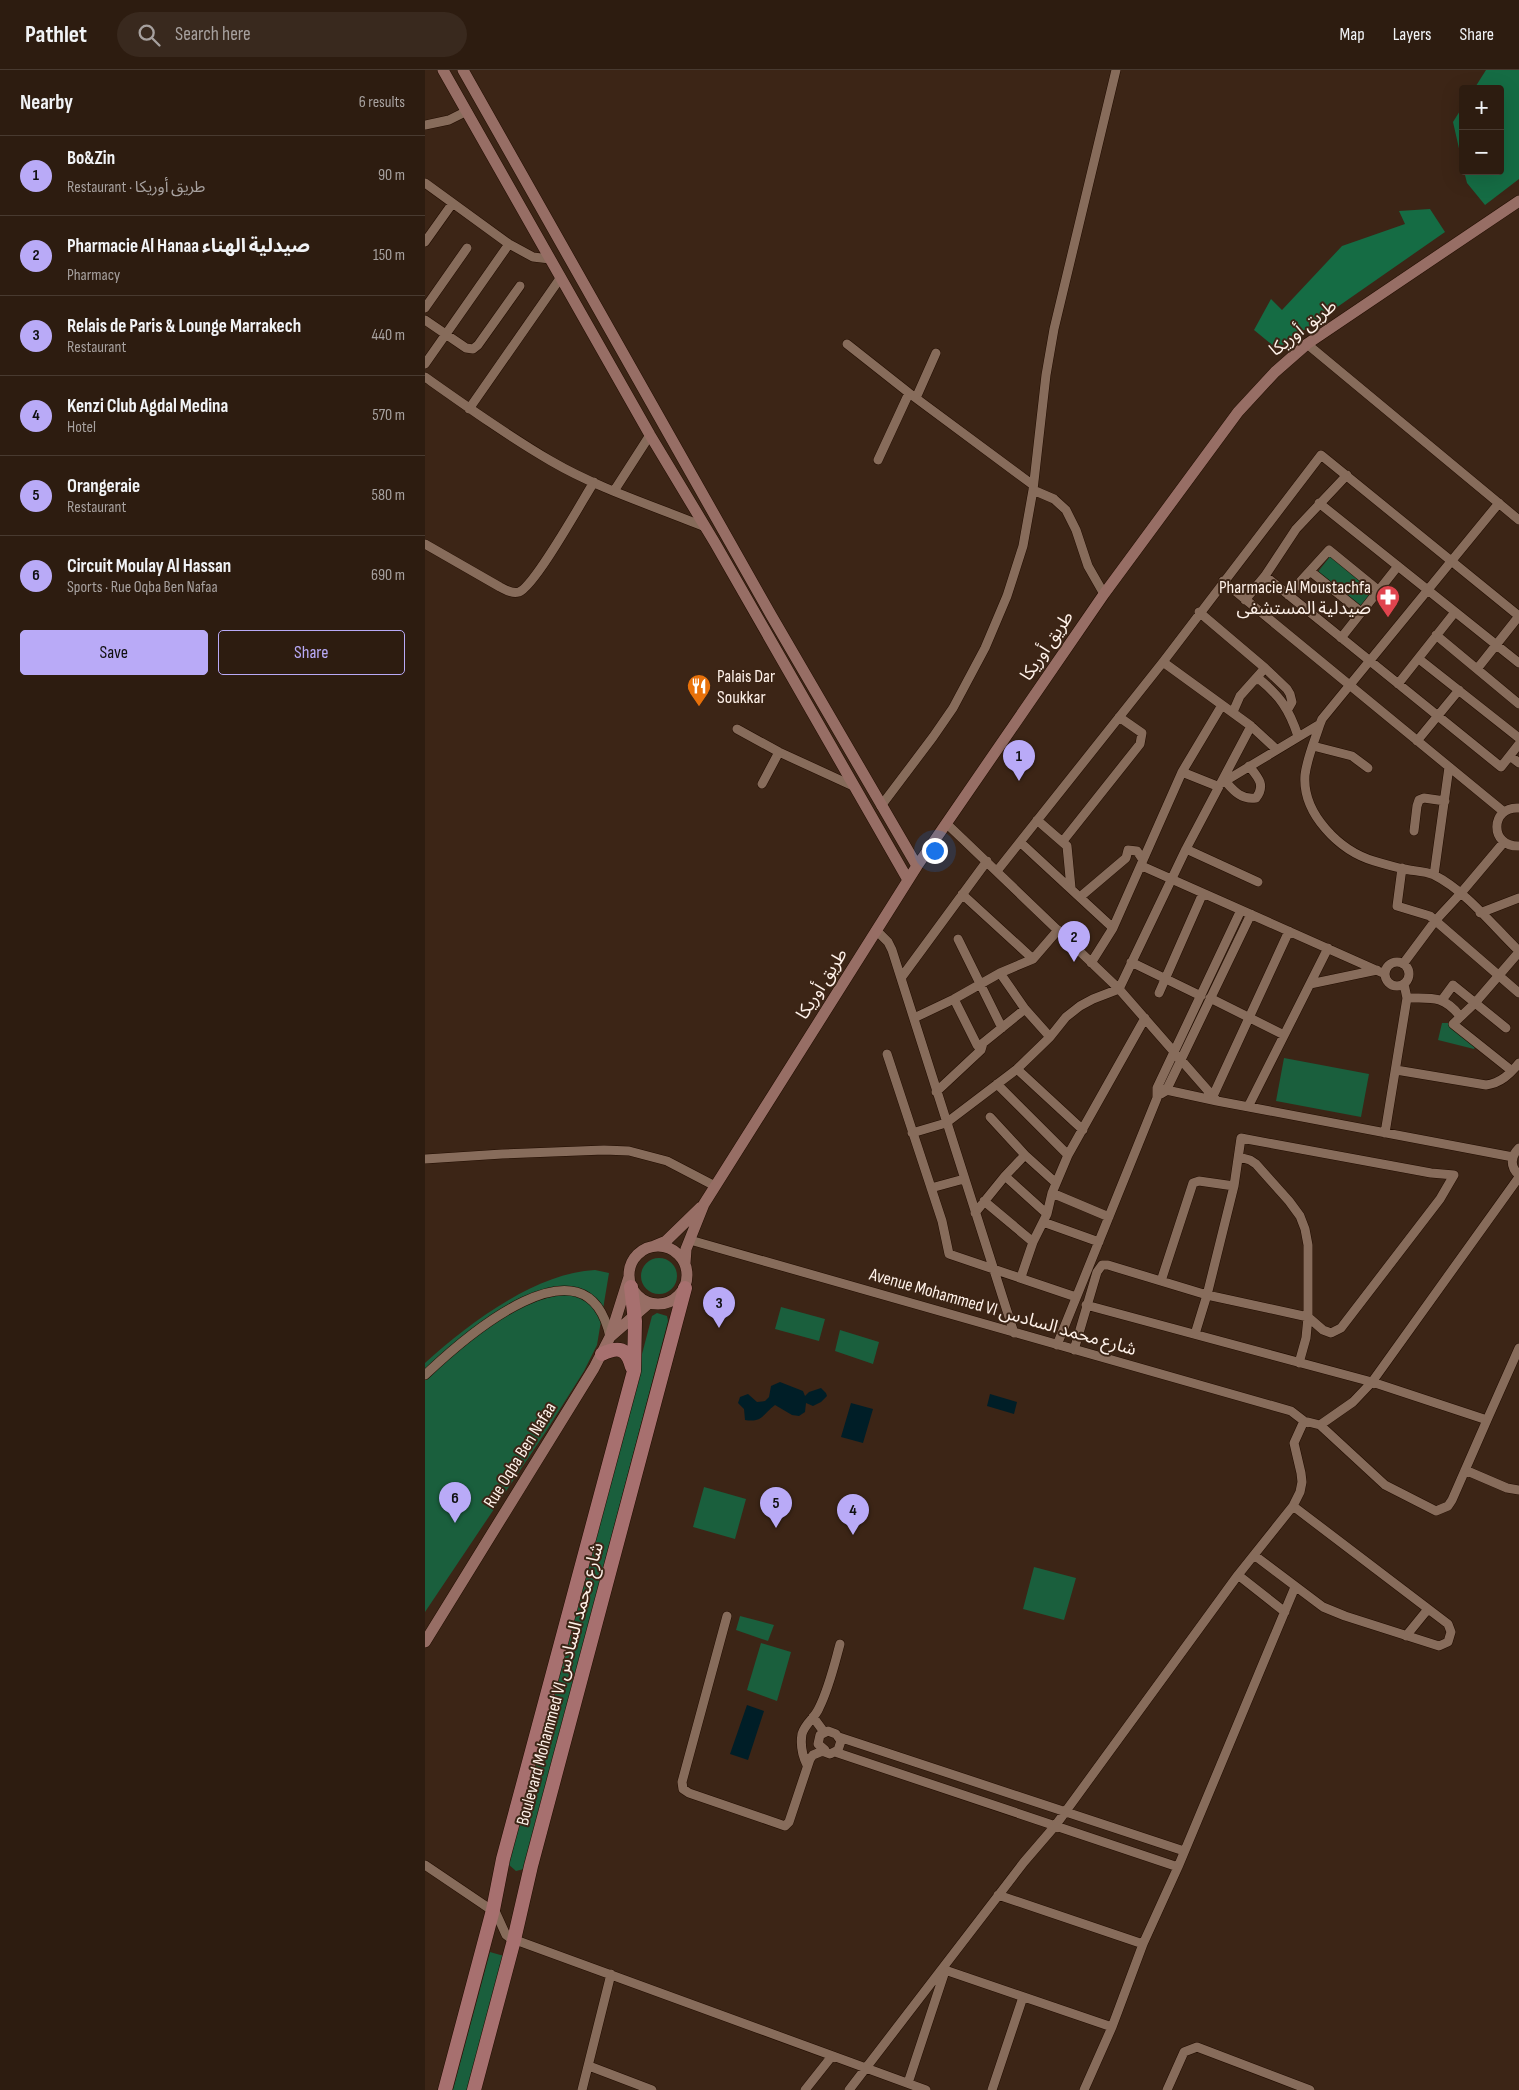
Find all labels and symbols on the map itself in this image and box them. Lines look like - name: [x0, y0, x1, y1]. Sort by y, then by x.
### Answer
- street label: طريق أوريكا: [1264, 294, 1341, 361]
- place label: Pharmacie Al Moustachfa صيدلية المستشفى: [1219, 577, 1371, 619]
- pharmacy icon: Pharmacie Al Moustachfa صيدلية المستشفى: [1375, 584, 1401, 618]
- street label: طريق أوريكا: [1015, 606, 1078, 685]
- place label: Palais Dar Soukkar: [717, 666, 775, 708]
- restaurant icon: Palais Dar Soukkar: [686, 673, 712, 707]
- pin: 1: [1003, 740, 1035, 781]
- your location: [922, 838, 948, 864]
- pin: 2: [1058, 921, 1090, 962]
- street label: طريق أوريكا: [791, 944, 852, 1023]
- street label: Avenue Mohammed VI شارع محمد السادس: [865, 1264, 1139, 1363]
- pin: 3: [703, 1287, 735, 1328]
- street label: Rue Oqba Ben Nafaa: [479, 1398, 561, 1512]
- pin: 6: [439, 1482, 471, 1523]
- pin: 5: [760, 1487, 792, 1528]
- pin: 4: [837, 1494, 869, 1535]
- street label: Boulevard Mohammed VI شارع محمد السادس: [512, 1540, 611, 1829]

